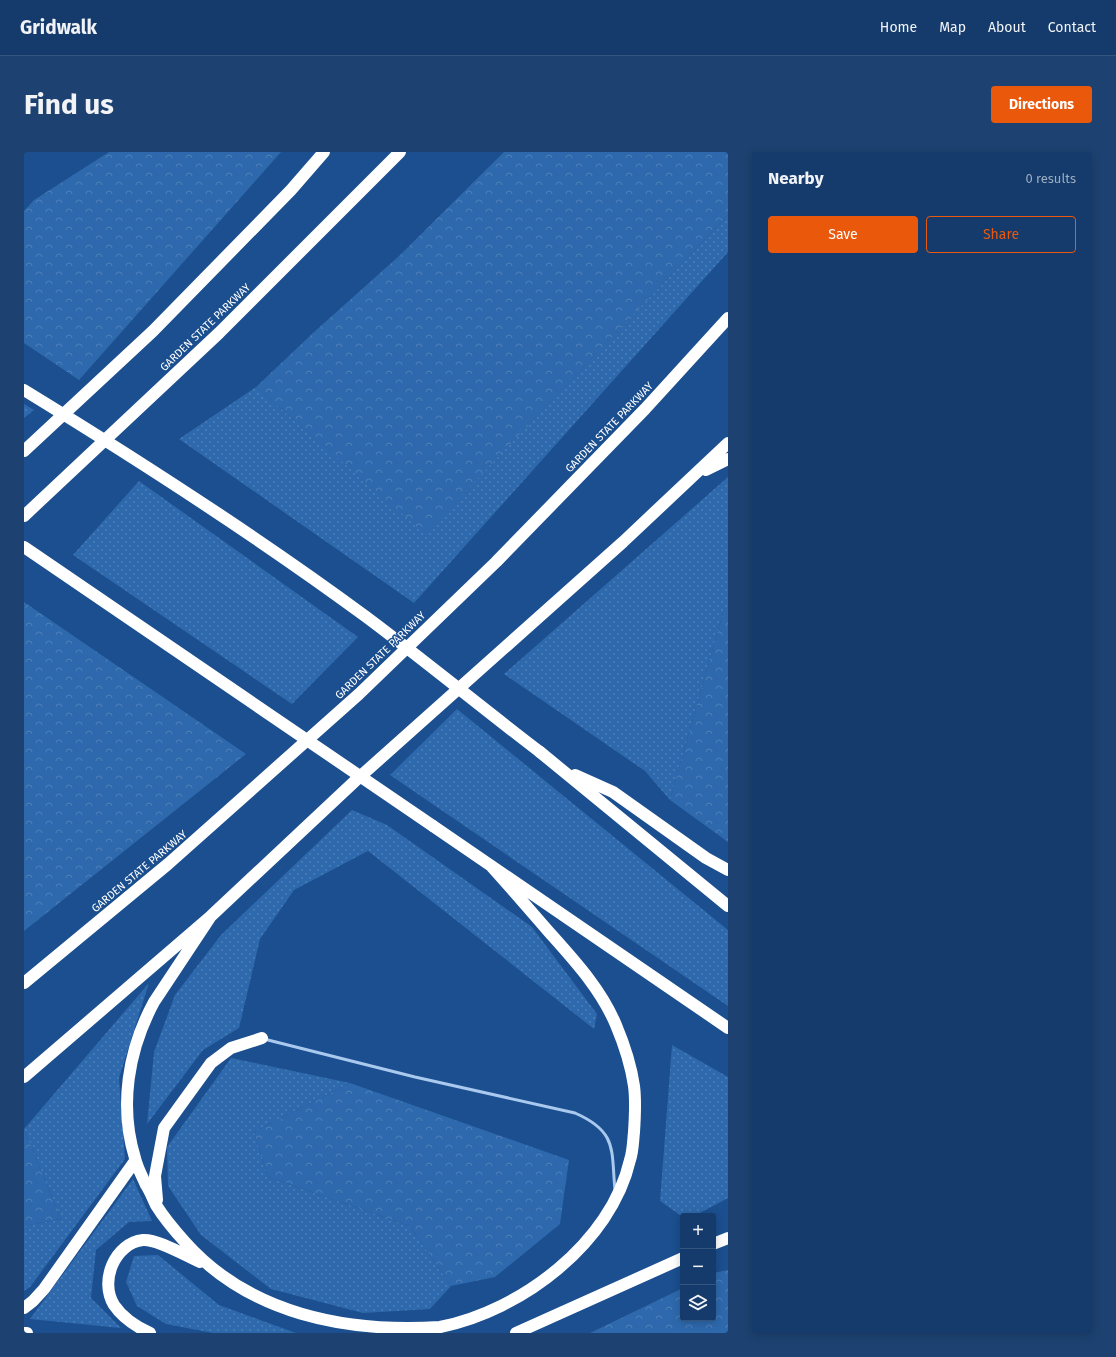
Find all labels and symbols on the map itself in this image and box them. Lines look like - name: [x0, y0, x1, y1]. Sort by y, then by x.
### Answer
- street label: GARDEN STATE PARKWAY: [157, 281, 253, 374]
- street label: GARDEN STATE PARKWAY: [563, 379, 656, 475]
- street label: GARDEN STATE PARKWAY: [332, 609, 428, 702]
- street label: GARDEN STATE PARKWAY: [89, 828, 190, 915]

